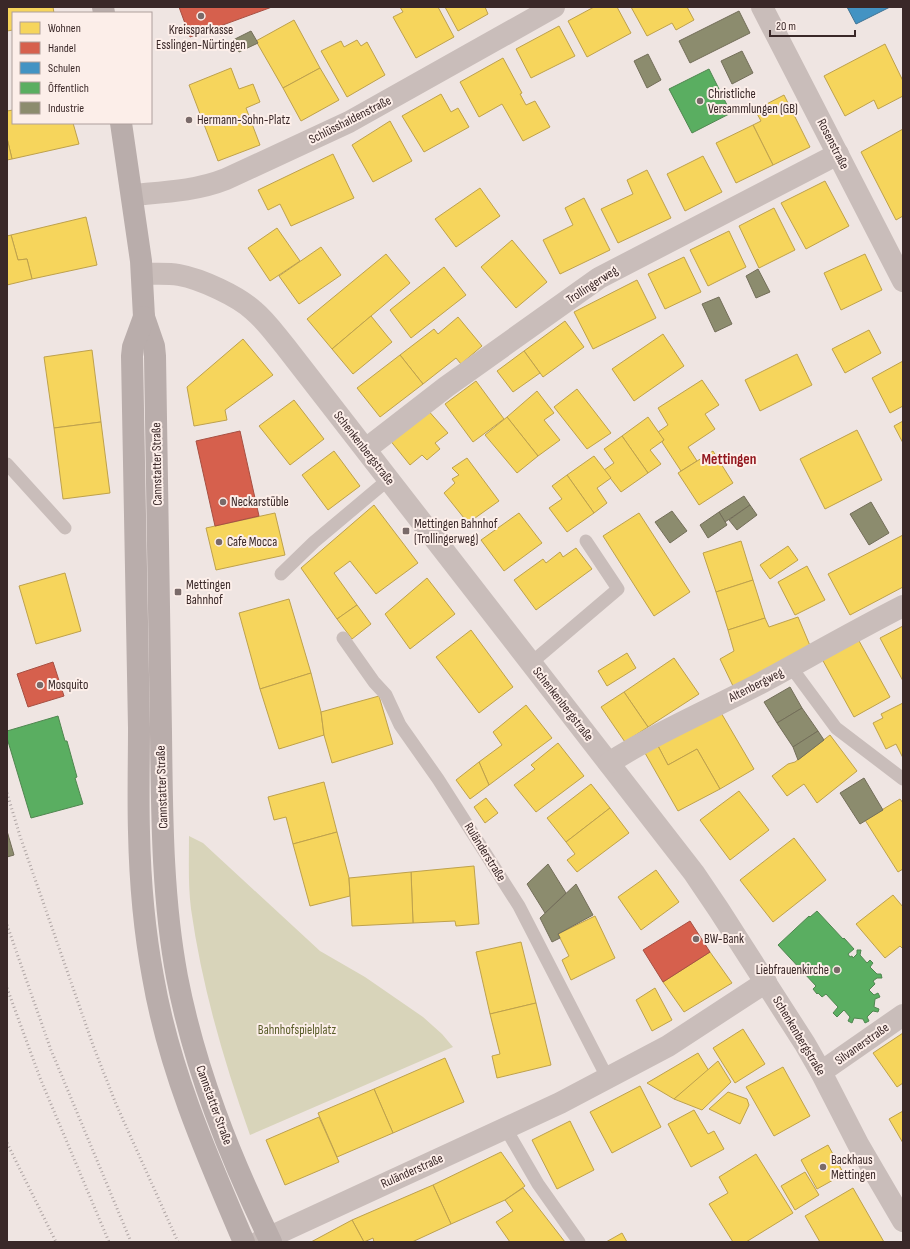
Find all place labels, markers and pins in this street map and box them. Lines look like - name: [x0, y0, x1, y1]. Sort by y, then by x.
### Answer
- marker: Kreissparkasse Esslingen-Nürtingen: [196, 11, 206, 21]
- place label: Kreissparkasse Esslingen-Nürtingen: [156, 22, 246, 53]
- place label: Christliche Versammlungen (GB): [708, 86, 798, 117]
- marker: Christliche Versammlungen (GB): [695, 96, 705, 106]
- place label: Hermann-Sohn-Platz: [197, 112, 291, 128]
- marker: Hermann-Sohn-Platz: [184, 115, 194, 125]
- place label: Neckarstüble: [231, 494, 289, 510]
- marker: Neckarstüble: [218, 497, 228, 507]
- place label: Mettingen Bahnhof (Trollingerweg): [414, 516, 498, 547]
- marker: Mettingen Bahnhof (Trollingerweg): [401, 526, 411, 536]
- place label: Cafe Mocca: [227, 534, 277, 550]
- marker: Cafe Mocca: [214, 537, 224, 547]
- place label: Mettingen Bahnhof: [186, 577, 231, 608]
- marker: Mettingen Bahnhof: [173, 587, 183, 597]
- place label: Mosquito: [48, 677, 88, 693]
- marker: Mosquito: [35, 680, 45, 690]
- place label: BW-Bank: [704, 931, 744, 947]
- marker: BW-Bank: [691, 934, 701, 944]
- place label: Liebfrauenkirche: [756, 962, 829, 978]
- marker: Liebfrauenkirche: [832, 965, 842, 975]
- place label: Backhaus Mettingen: [831, 1152, 876, 1183]
- marker: Backhaus Mettingen: [818, 1162, 828, 1172]

